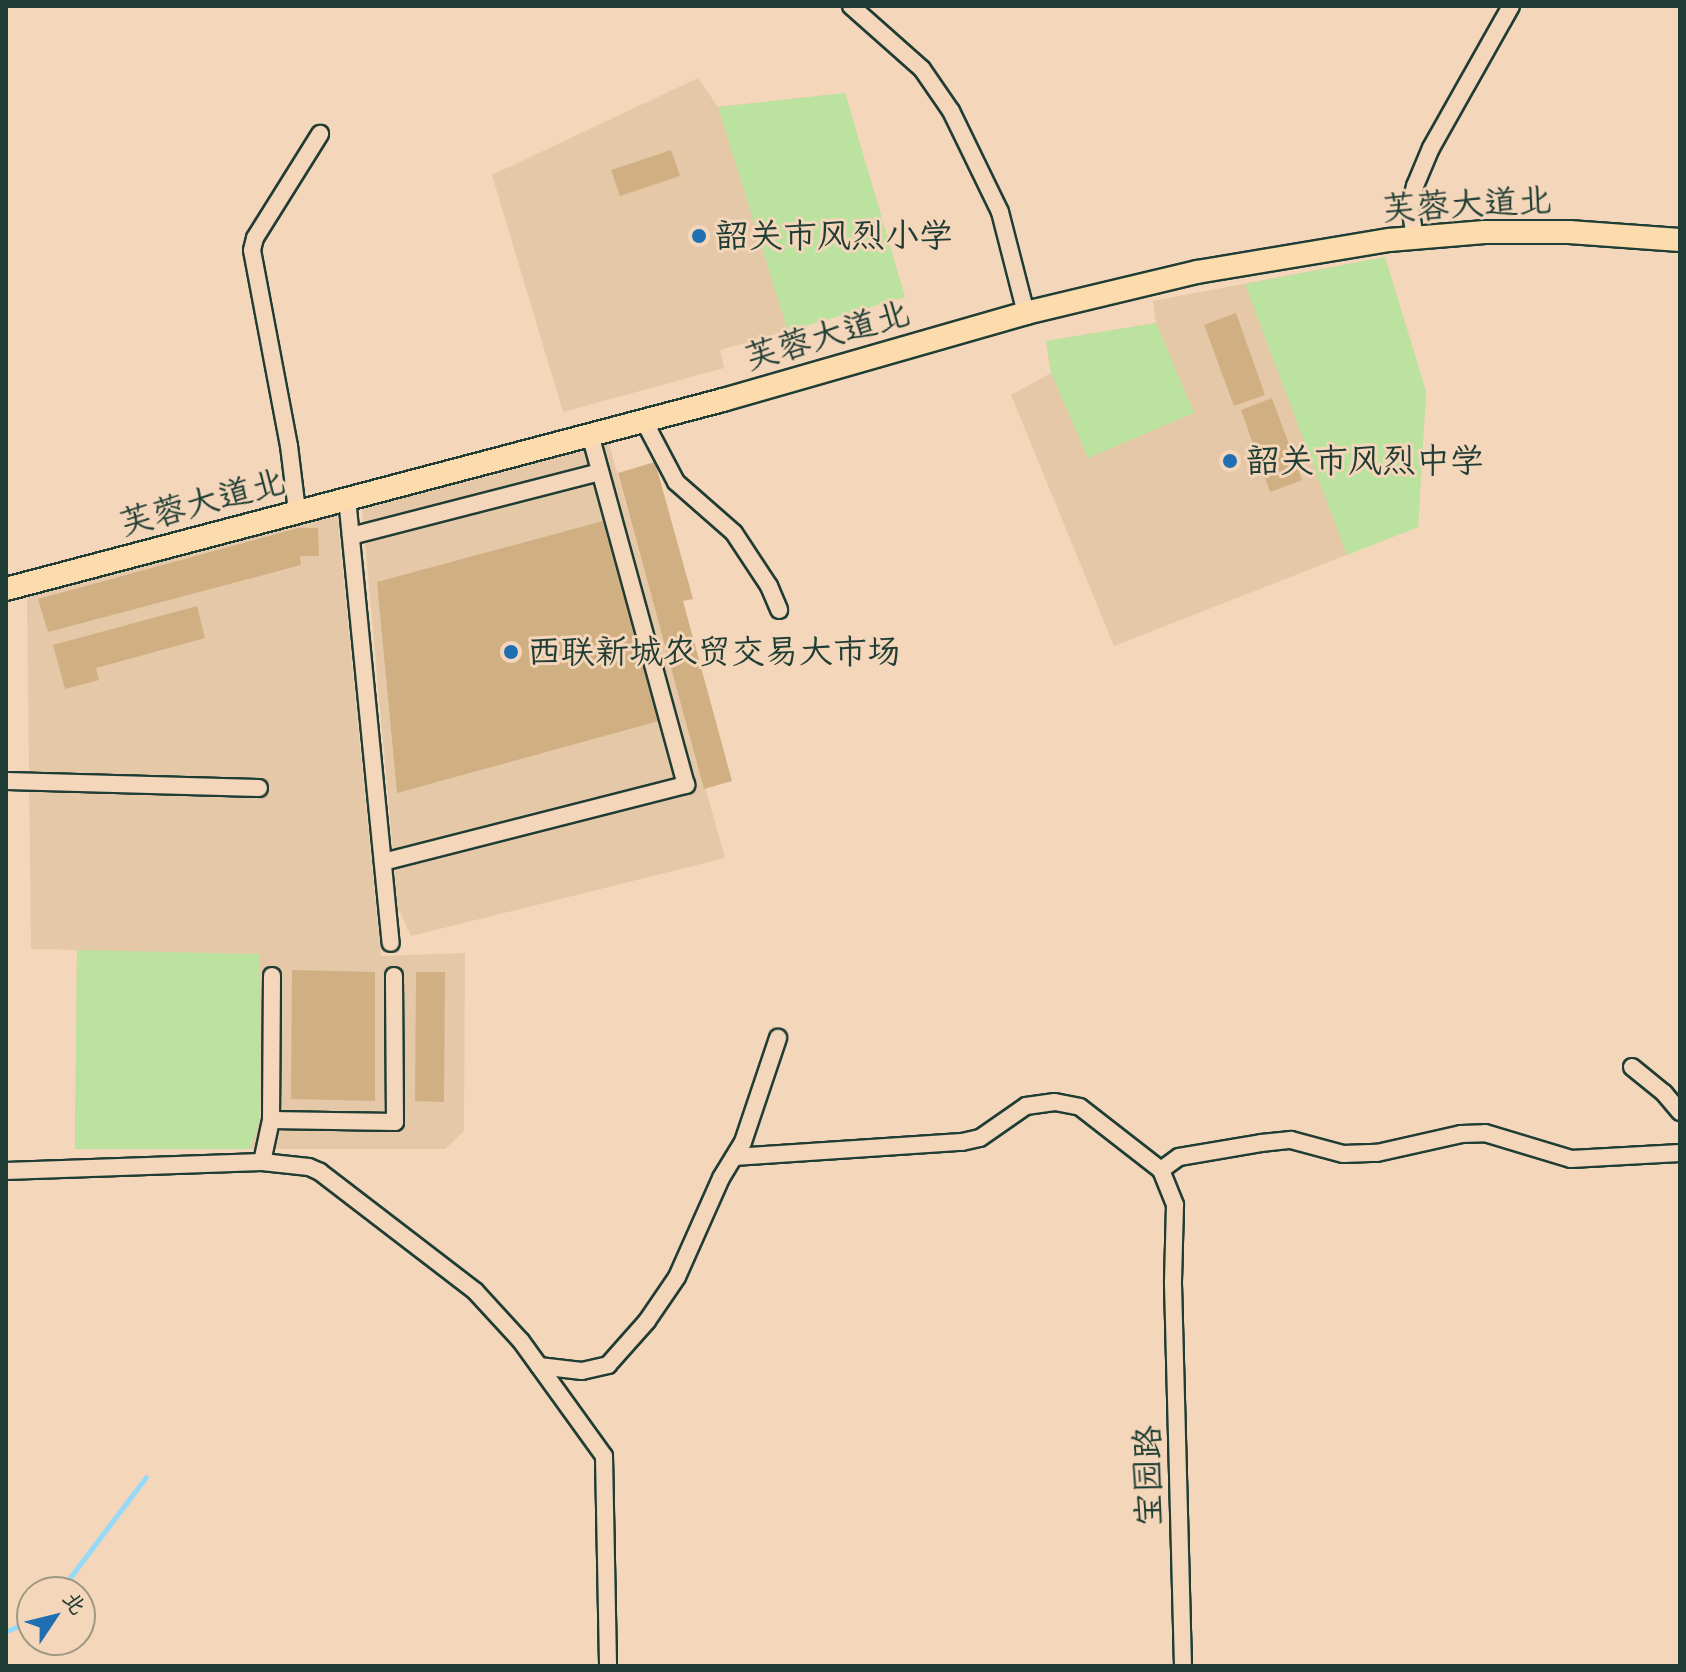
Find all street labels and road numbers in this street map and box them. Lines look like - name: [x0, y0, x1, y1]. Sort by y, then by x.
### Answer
- street label: 芙蓉大道北: [1381, 179, 1553, 229]
- street label: 芙蓉大道北: [740, 292, 914, 378]
- street label: 芙蓉大道北: [115, 460, 289, 544]
- street label: 宝园路: [1127, 1425, 1169, 1527]

